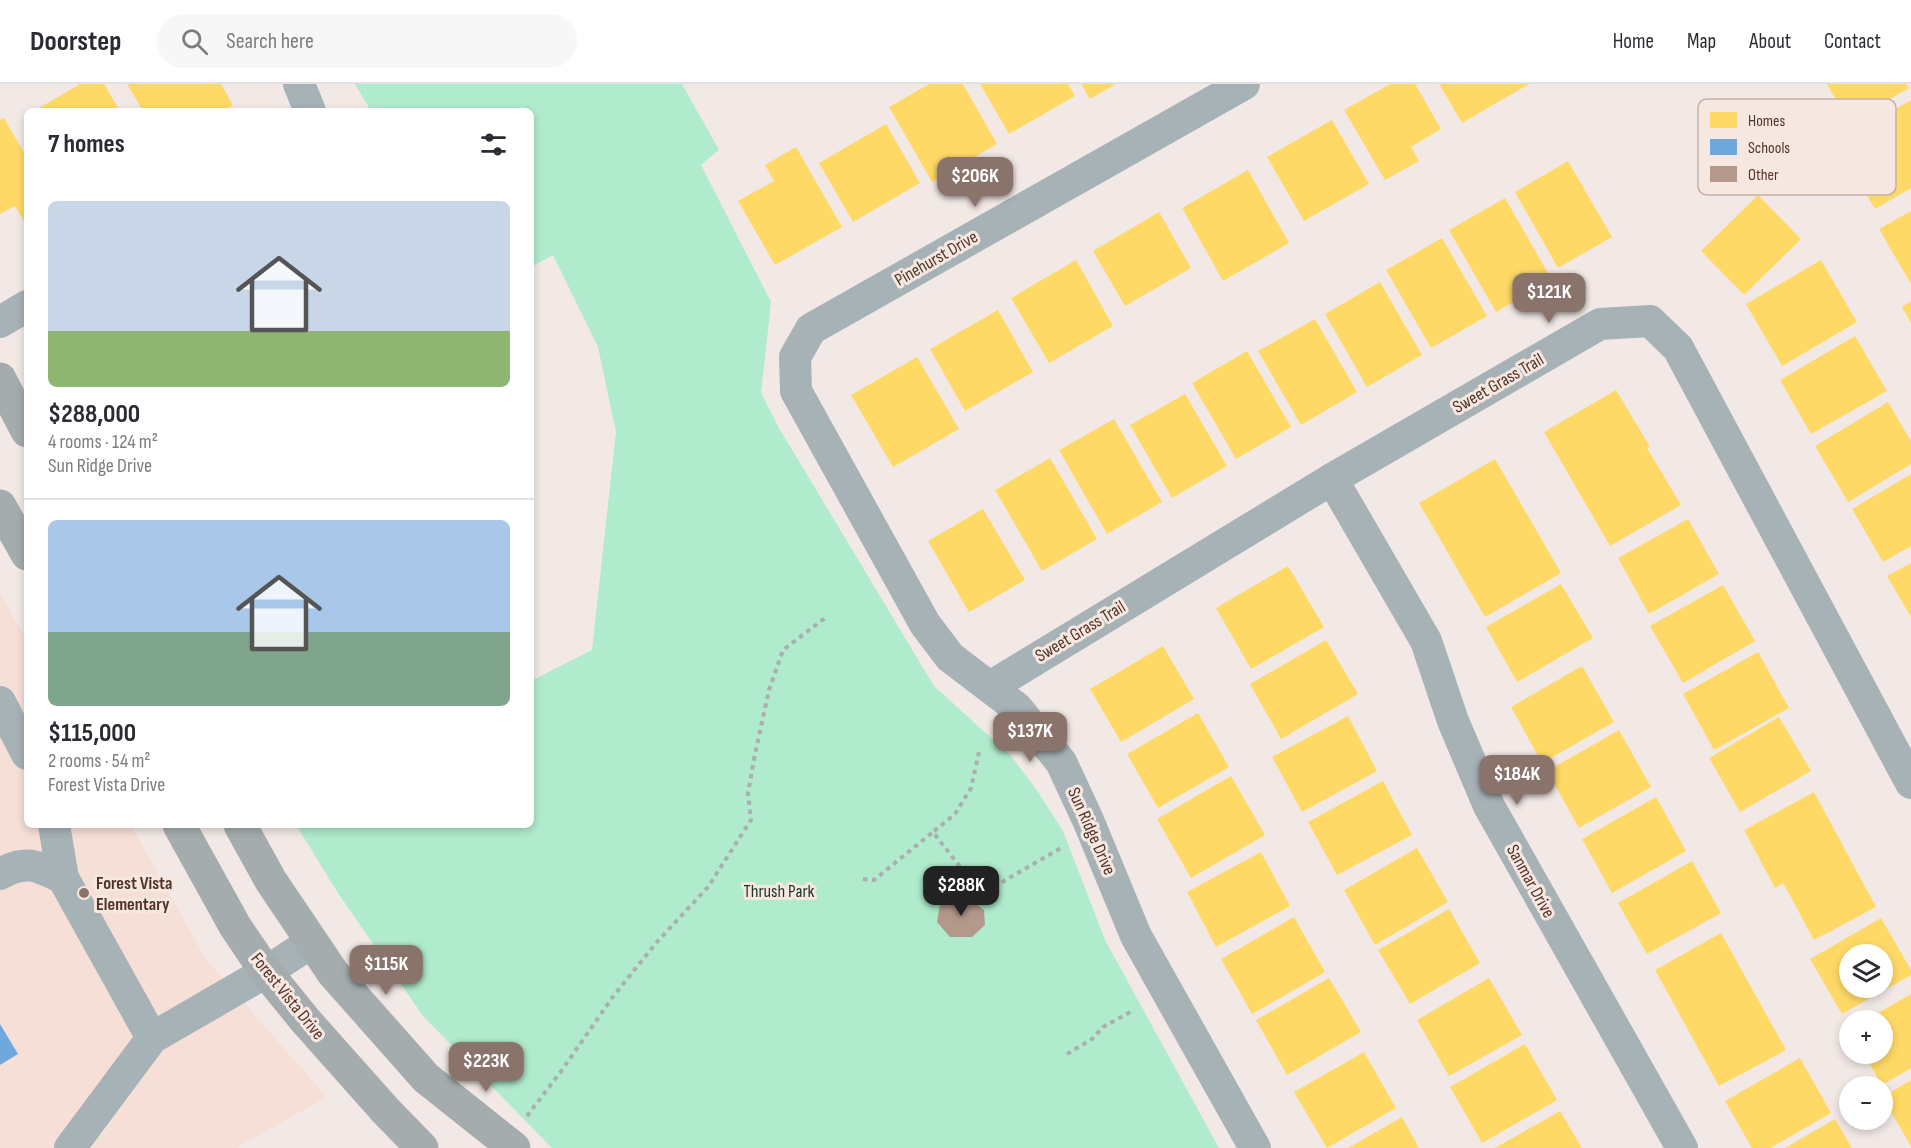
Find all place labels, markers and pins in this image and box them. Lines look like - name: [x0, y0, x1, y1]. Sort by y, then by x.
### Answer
- pin: $206K: [933, 157, 1017, 208]
- pin: $121K: [1507, 273, 1591, 324]
- pin: $137K: [988, 712, 1072, 763]
- pin: $184K: [1475, 755, 1559, 806]
- pin: $288K: [919, 866, 1003, 917]
- place label: Forest Vista Elementary: [96, 873, 172, 915]
- marker: Forest Vista Elementary: [77, 886, 91, 900]
- pin: $115K: [344, 945, 428, 996]
- pin: $223K: [444, 1042, 528, 1093]

